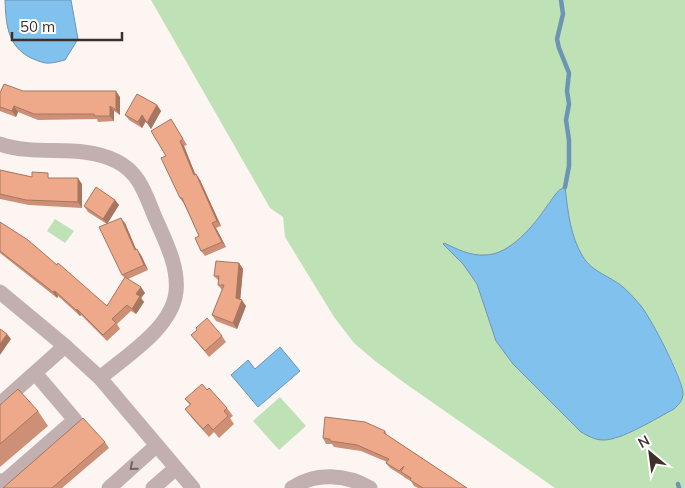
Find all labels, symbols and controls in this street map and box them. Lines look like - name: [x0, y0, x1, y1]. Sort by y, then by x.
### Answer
- scale bar: [12, 10, 122, 42]
- text: 50 m: [20, 17, 55, 36]
- north arrow: [625, 428, 675, 478]
- text: N: [635, 431, 653, 452]
- one-way arrow: [129, 461, 138, 470]

